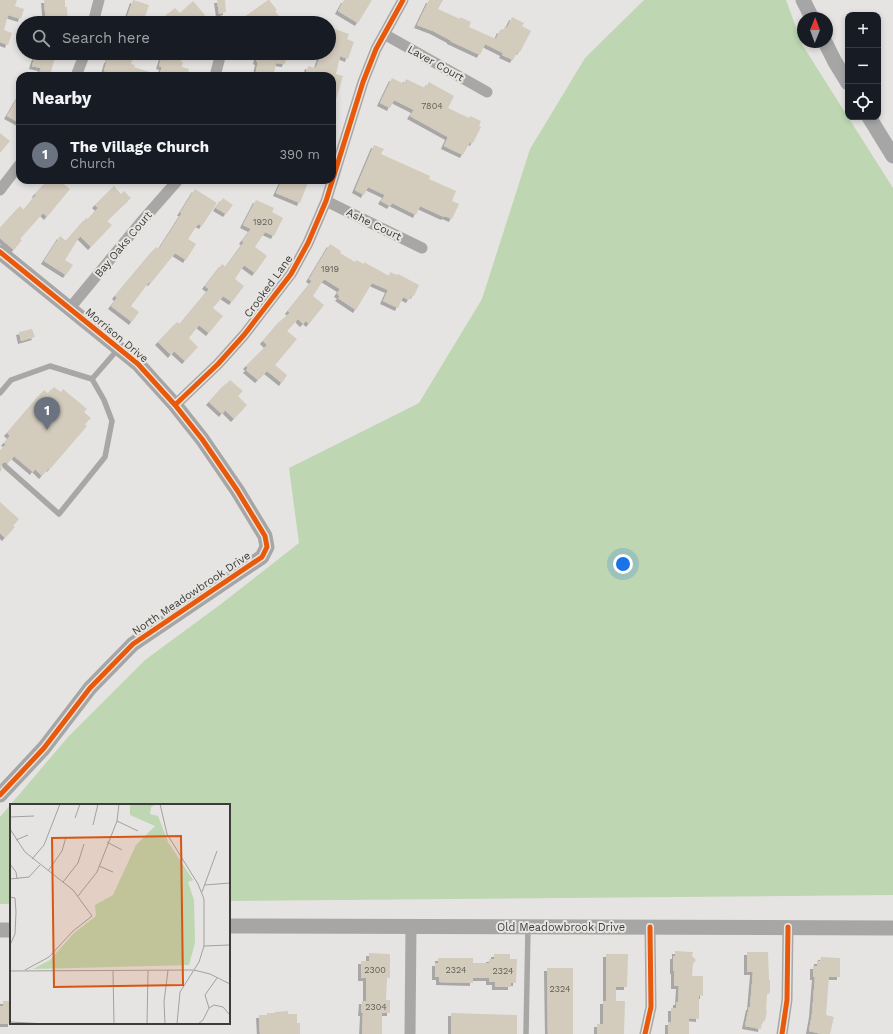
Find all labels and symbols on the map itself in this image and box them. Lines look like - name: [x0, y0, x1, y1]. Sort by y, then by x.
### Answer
- north arrow: [797, 12, 833, 48]
- street label: Laver Court: [405, 43, 467, 84]
- house number: 7804: [421, 101, 443, 111]
- street label: Ashe Court: [344, 206, 404, 244]
- street label: Bay Oaks Court: [92, 208, 155, 280]
- house number: 1920: [253, 217, 273, 227]
- street label: Crooked Lane: [241, 253, 295, 320]
- house number: 1919: [321, 264, 339, 274]
- street label: Morrison Drive: [83, 305, 151, 365]
- pin: 1: [34, 397, 60, 430]
- street label: North Meadowbrook Drive: [130, 549, 253, 638]
- your location: [613, 554, 633, 574]
- inset map: [10, 804, 230, 1024]
- street label: Old Meadowbrook Drive: [497, 921, 625, 934]
- house number: 2300: [364, 965, 386, 975]
- house number: 2324: [446, 965, 467, 975]
- house number: 2324: [493, 966, 514, 976]
- house number: 2324: [550, 984, 571, 994]
- house number: 2304: [365, 1002, 387, 1012]

